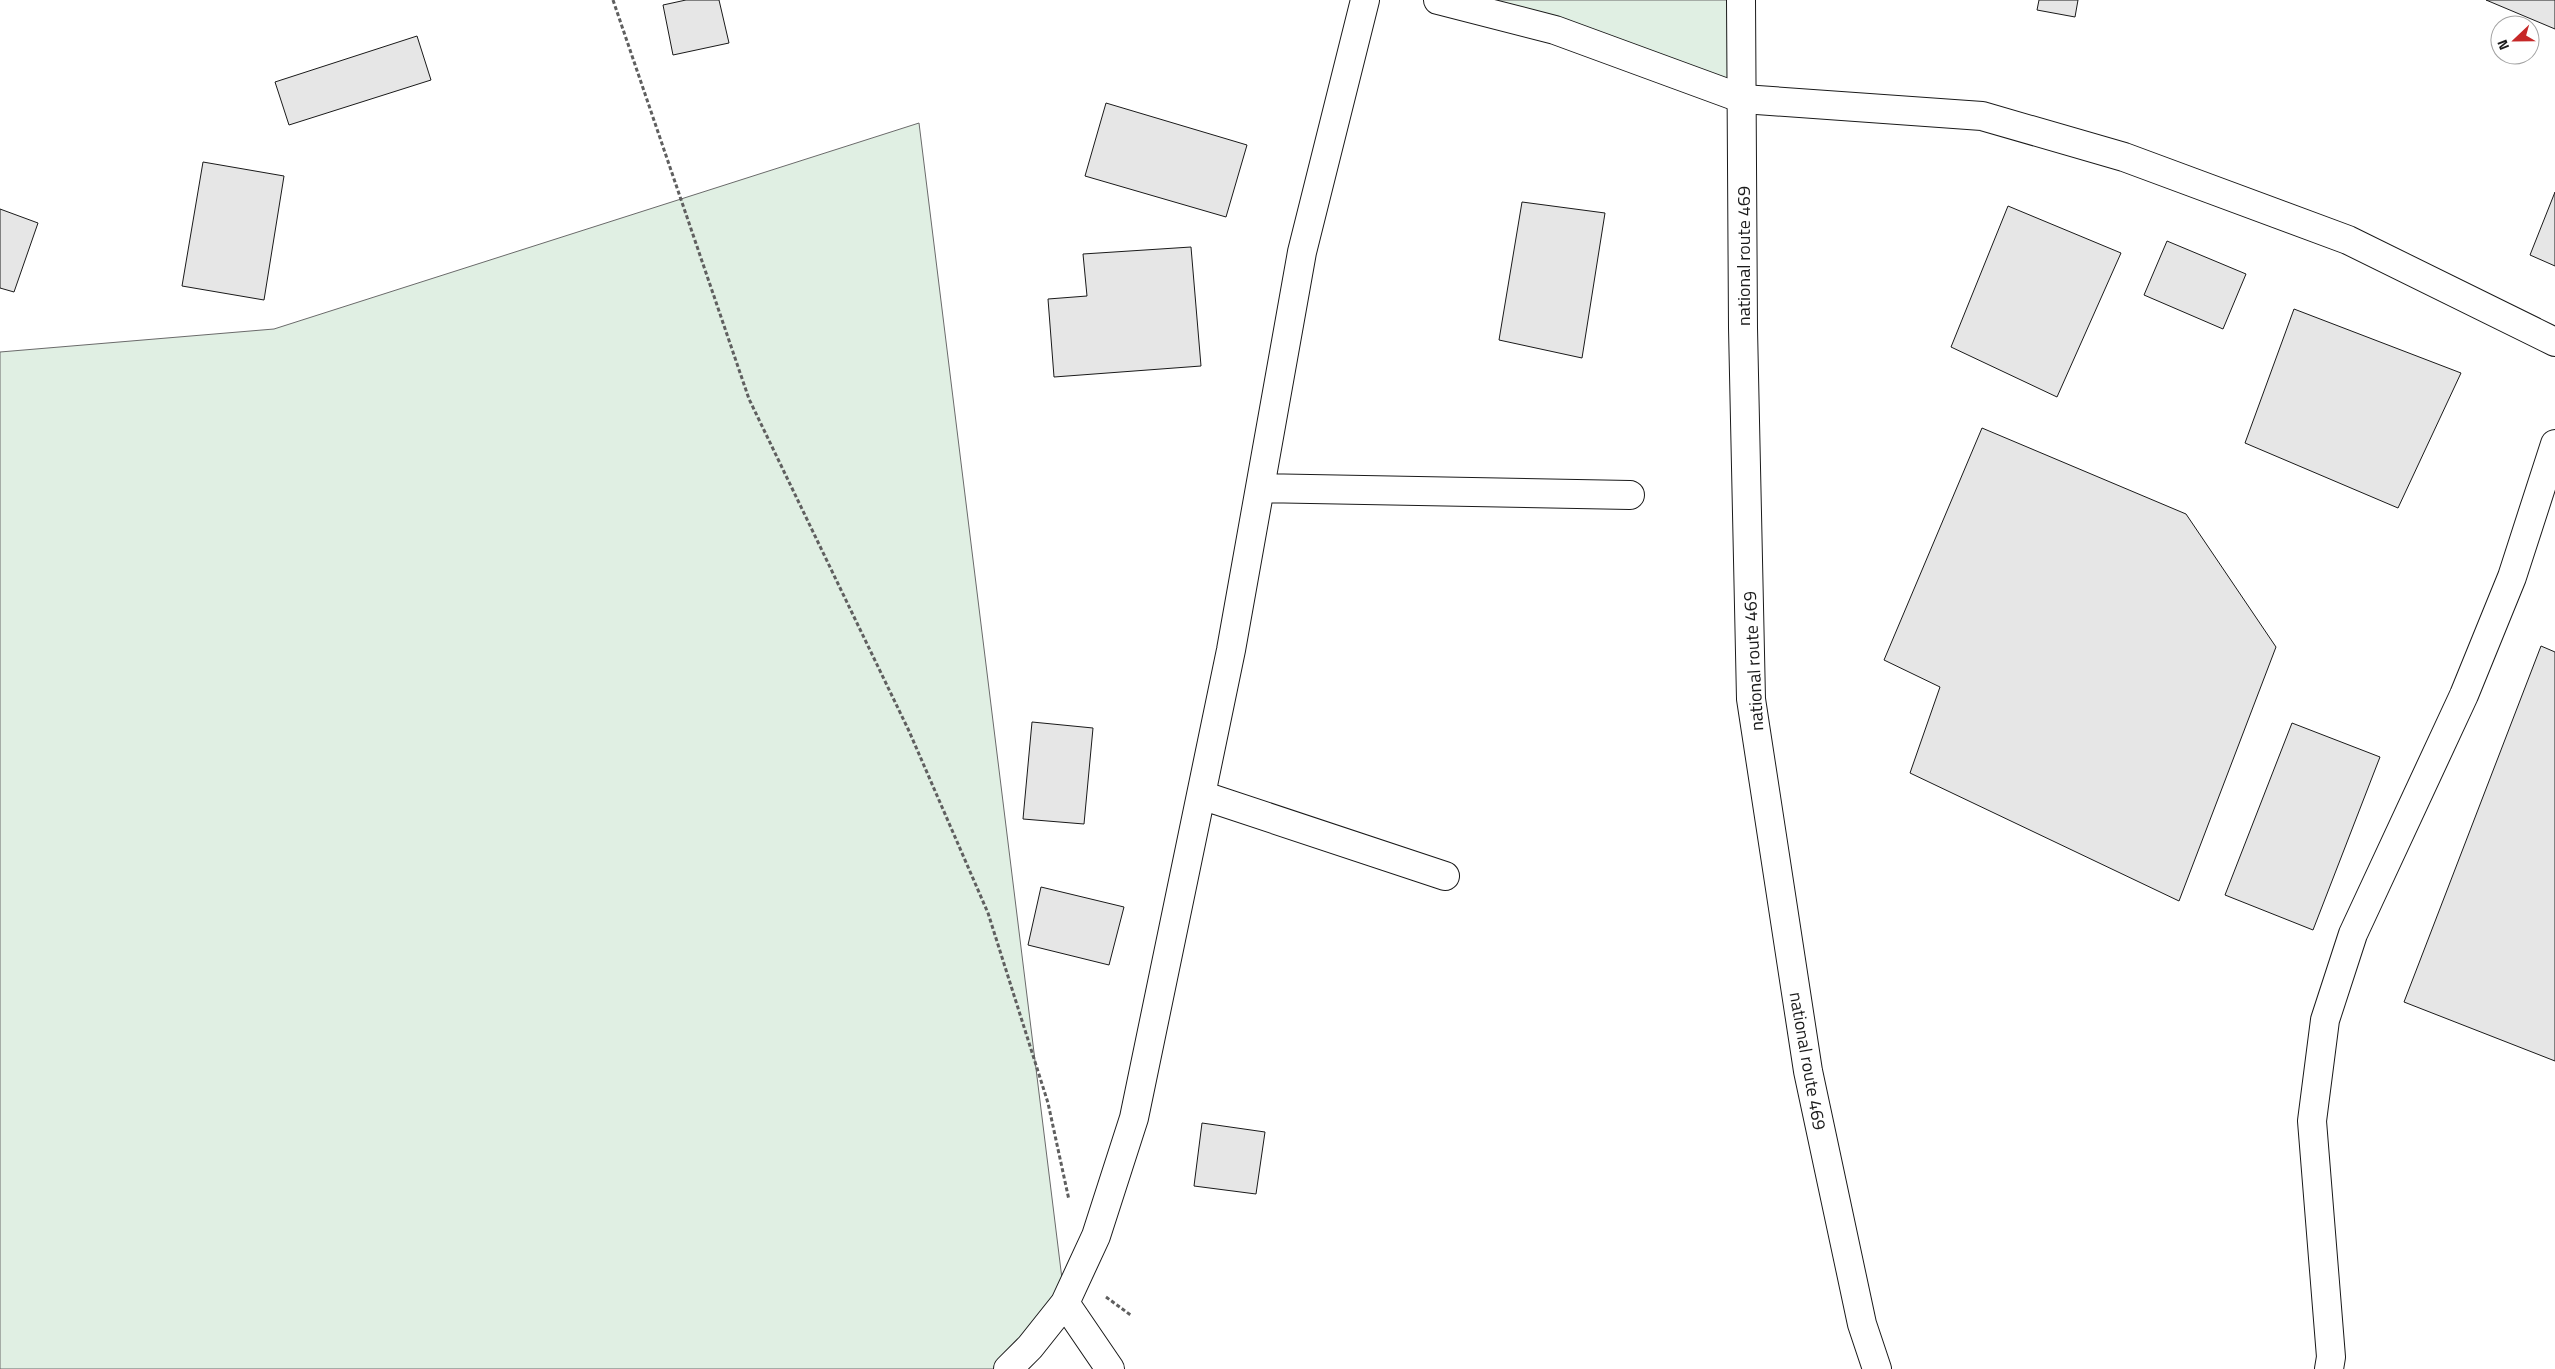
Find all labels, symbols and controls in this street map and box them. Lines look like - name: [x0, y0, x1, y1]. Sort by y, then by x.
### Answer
- north arrow: [2490, 15, 2540, 65]
- text: N: [2491, 37, 2514, 53]
- street label: national route 469: [1730, 186, 1757, 326]
- street label: national route 469: [1736, 590, 1770, 732]
- street label: national route 469: [1783, 990, 1833, 1132]

